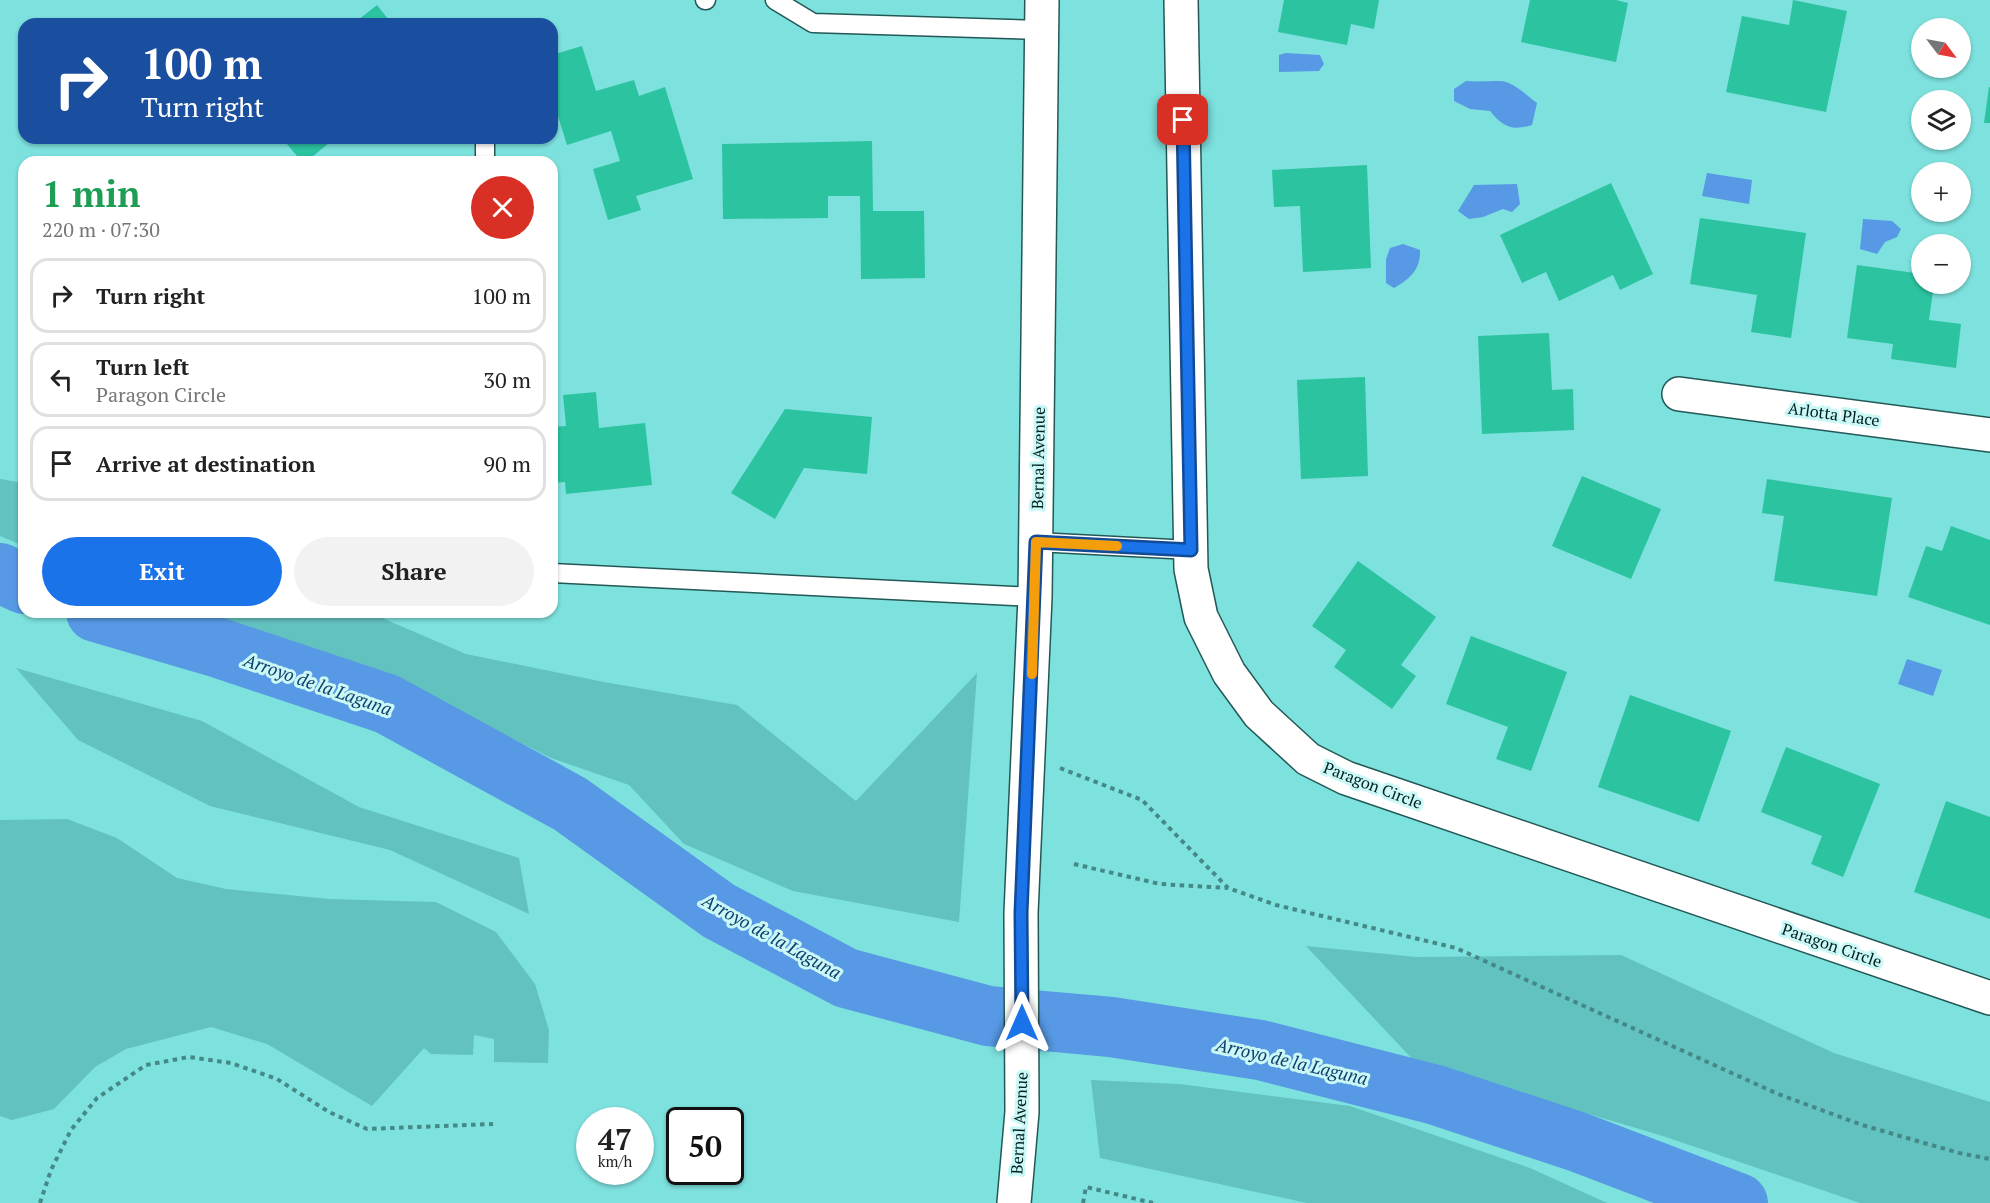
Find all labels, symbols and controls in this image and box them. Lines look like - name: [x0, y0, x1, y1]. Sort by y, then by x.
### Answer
- north arrow: [1911, 18, 1971, 78]
- map controls: [1911, 18, 1971, 294]
- text: 100 m: [141, 35, 262, 91]
- icon: right: [42, 42, 120, 120]
- text: Turn right: [141, 89, 264, 125]
- button: layers: [1911, 90, 1971, 150]
- pin: [1157, 94, 1208, 145]
- icon: arrive: [1166, 103, 1199, 136]
- button: +: [1911, 162, 1971, 222]
- text: 1 min: [42, 170, 140, 217]
- button: close: [471, 176, 534, 239]
- text: 220 m · 07:30: [42, 216, 160, 243]
- button: −: [1911, 234, 1971, 294]
- icon: right: [45, 279, 78, 312]
- text: Turn right: [96, 281, 205, 310]
- text: 100 m: [471, 281, 531, 310]
- text: Turn left: [96, 352, 189, 381]
- icon: left: [45, 363, 78, 396]
- text: 30 m: [483, 365, 531, 394]
- text: Paragon Circle: [96, 381, 226, 408]
- street label: Arlotta Place: [1787, 397, 1881, 431]
- street label: Bernal Avenue: [1026, 407, 1050, 509]
- icon: arrive: [45, 447, 78, 480]
- text: Arrive at destination: [96, 449, 315, 478]
- text: 90 m: [483, 449, 531, 478]
- button: Exit: [42, 537, 282, 606]
- button: Share: [294, 537, 534, 606]
- water label: Arroyo de la Laguna: [240, 647, 395, 721]
- street label: Paragon Circle: [1320, 756, 1426, 814]
- water label: Arroyo de la Laguna: [698, 887, 846, 984]
- street label: Paragon Circle: [1779, 918, 1885, 972]
- position arrow: [990, 991, 1054, 1055]
- water label: Arroyo de la Laguna: [1213, 1032, 1370, 1090]
- street label: Bernal Avenue: [1005, 1071, 1033, 1175]
- speed limit sign: 50: [666, 1107, 744, 1185]
- text: 47: [598, 1119, 632, 1159]
- text: km/h: [598, 1151, 632, 1171]

